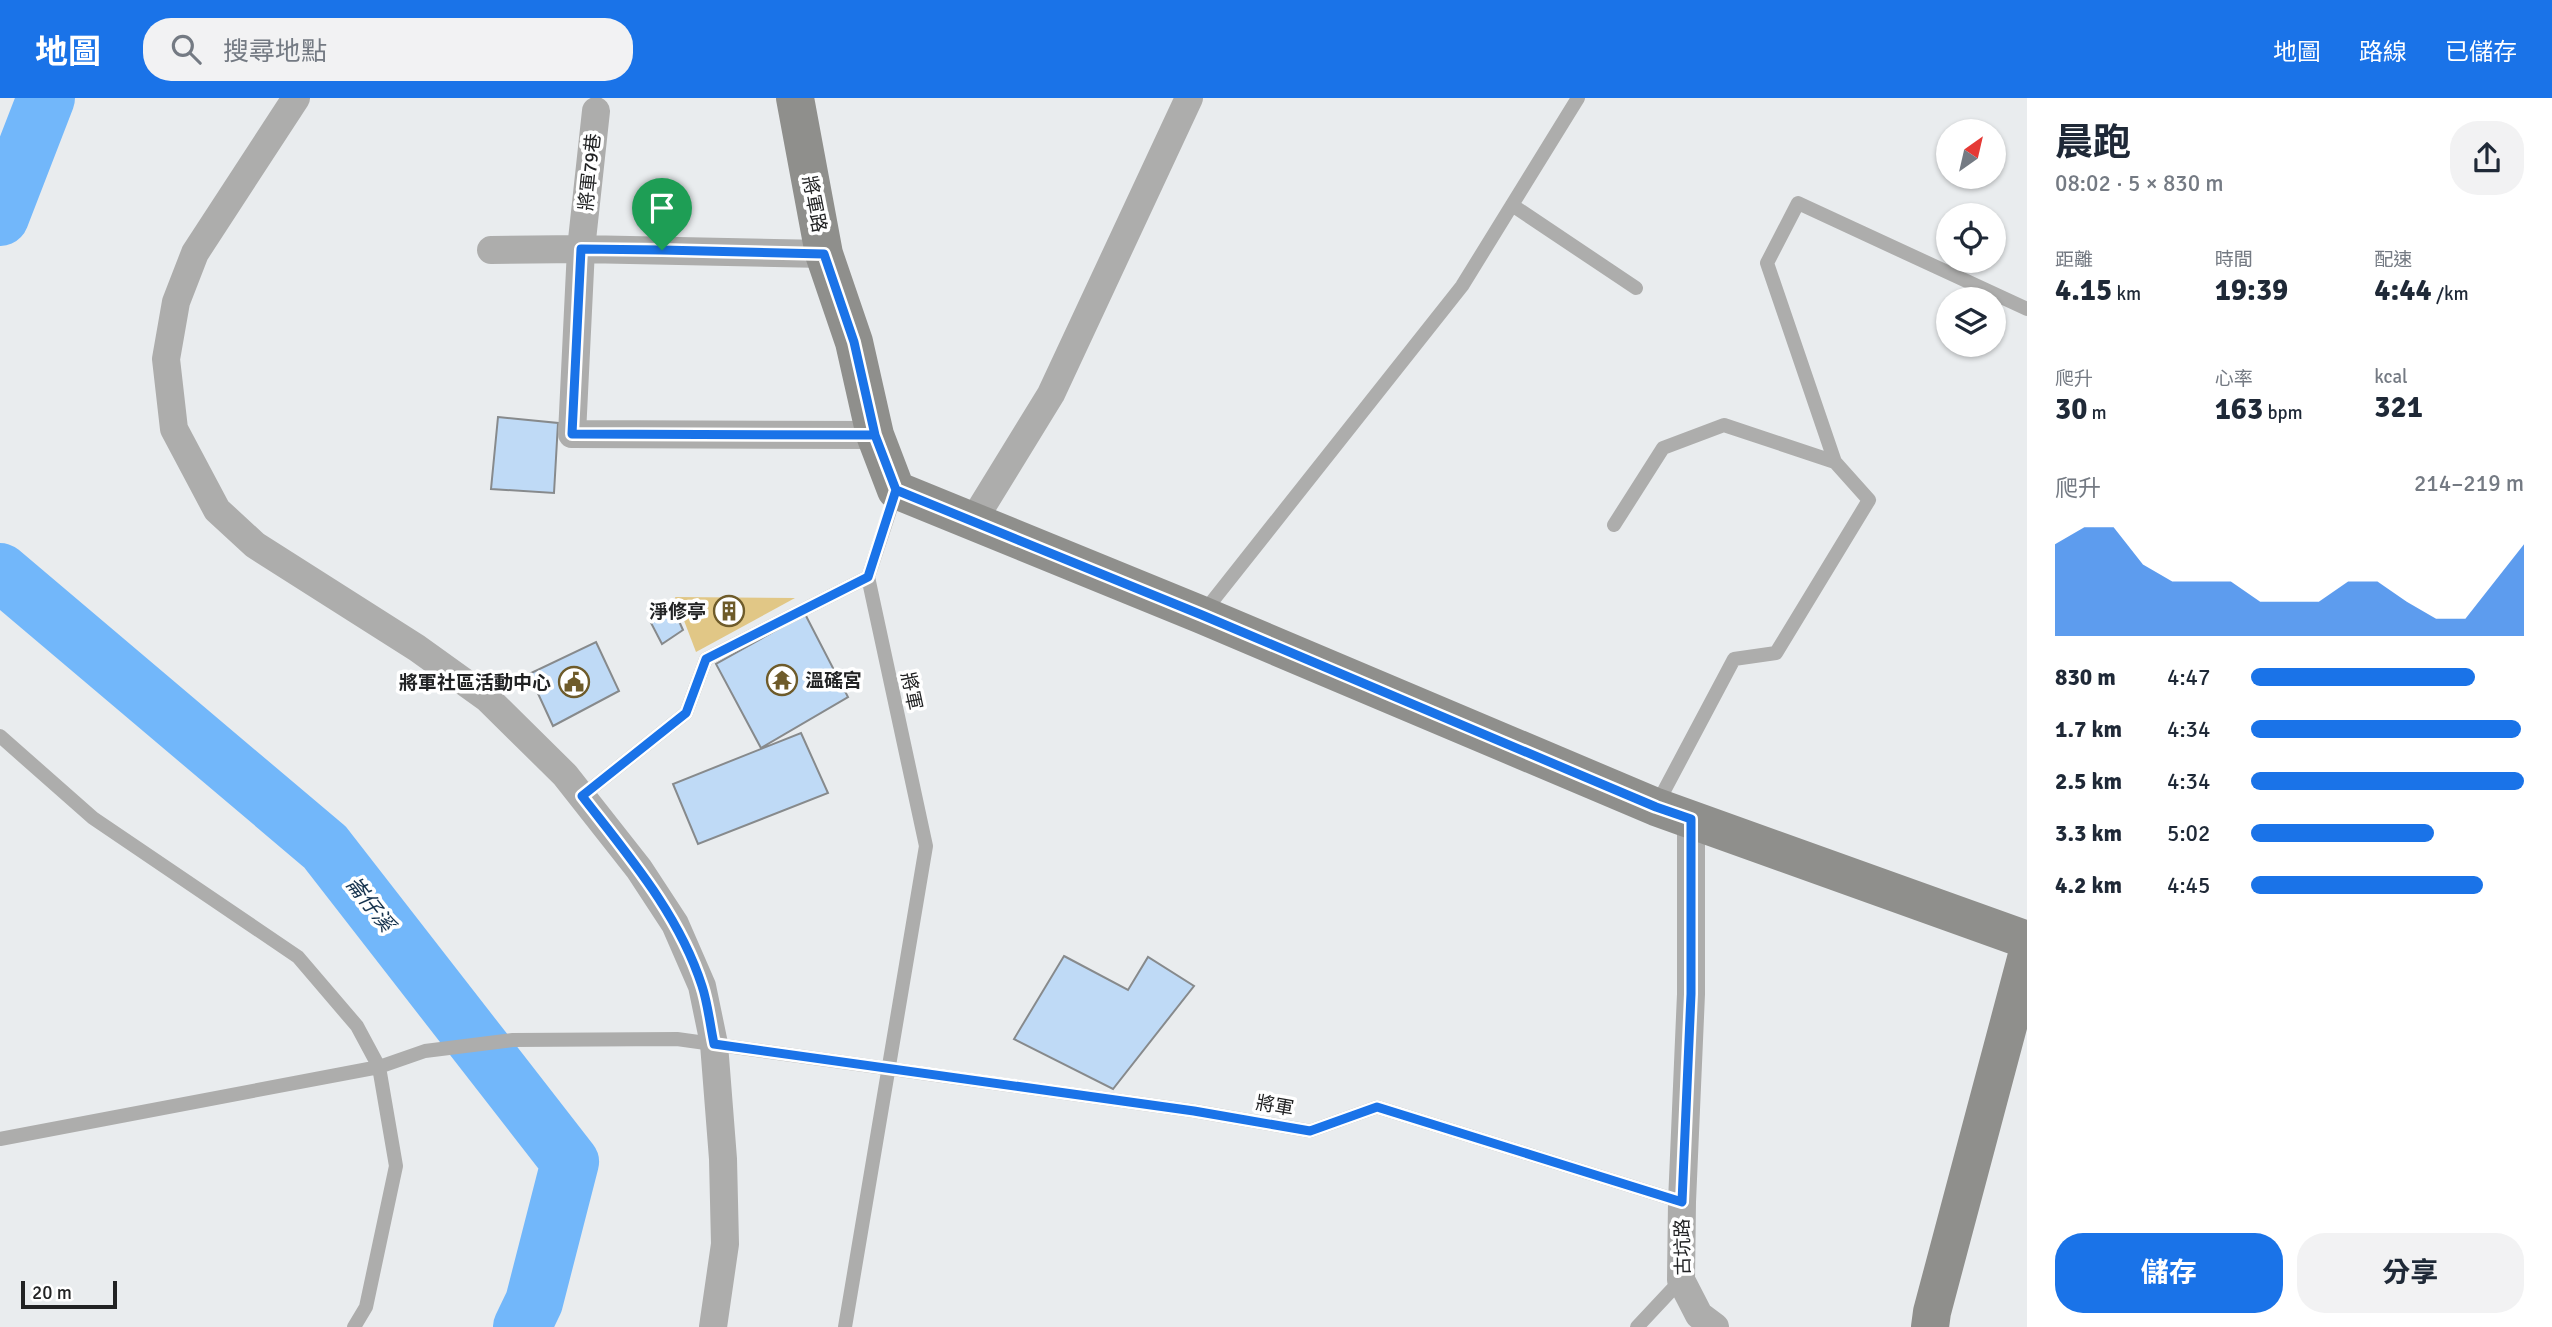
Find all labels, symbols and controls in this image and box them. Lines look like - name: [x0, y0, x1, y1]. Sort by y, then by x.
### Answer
- search box: [143, 18, 633, 81]
- icon: search: [167, 30, 205, 68]
- text: 地圖: [35, 32, 101, 73]
- text: 搜尋地點: [223, 36, 327, 68]
- text: 地圖: [2273, 37, 2321, 67]
- text: 路線: [2359, 37, 2407, 67]
- text: 已儲存: [2445, 37, 2517, 67]
- north arrow: [1936, 119, 2006, 189]
- map controls: [1936, 119, 2006, 357]
- text: 晨跑: [2055, 119, 2131, 166]
- button: share: [2450, 121, 2524, 195]
- street label: 將軍79巷: [574, 132, 606, 212]
- text: 08:02 · 5 × 830 m: [2055, 169, 2224, 198]
- street label: 將軍路: [797, 174, 831, 234]
- pin: [632, 178, 692, 250]
- icon: arrive: [643, 189, 681, 227]
- button: locate: [1936, 203, 2006, 273]
- text: 距離: [2055, 248, 2093, 272]
- text: 時間: [2215, 248, 2253, 272]
- text: 配速: [2374, 248, 2412, 272]
- text: 4.15: [2055, 272, 2112, 309]
- text: 19:39: [2215, 272, 2288, 309]
- text: 4:44: [2374, 272, 2432, 309]
- text: km: [2112, 282, 2141, 306]
- text: /km: [2432, 282, 2469, 306]
- button: layers: [1936, 287, 2006, 357]
- text: kcal: [2374, 365, 2408, 389]
- text: 爬升: [2055, 367, 2093, 391]
- text: 心率: [2215, 367, 2253, 391]
- text: 321: [2374, 389, 2423, 426]
- text: 30: [2055, 391, 2087, 428]
- text: 163: [2215, 391, 2263, 428]
- text: m: [2087, 401, 2107, 425]
- text: bpm: [2263, 401, 2303, 425]
- text: 214–219 m: [2414, 469, 2524, 498]
- text: 爬升: [2055, 474, 2101, 503]
- building icon: 淨修亭: [712, 594, 746, 628]
- place label: 淨修亭: [649, 600, 706, 624]
- temple icon: 溫磘宮: [765, 663, 799, 697]
- text: 830 m: [2055, 663, 2116, 692]
- text: 4:47: [2167, 663, 2210, 692]
- public building icon: 將軍社區活動中心: [557, 665, 591, 699]
- place label: 溫磘宮: [805, 669, 862, 693]
- street label: 將軍: [895, 670, 927, 712]
- place label: 將軍社區活動中心: [399, 671, 551, 695]
- text: 1.7 km: [2055, 715, 2122, 744]
- text: 4:34: [2167, 715, 2210, 744]
- text: 2.5 km: [2055, 767, 2122, 796]
- text: 4:34: [2167, 767, 2210, 796]
- text: 3.3 km: [2055, 819, 2122, 848]
- text: 5:02: [2167, 819, 2210, 848]
- water label: 崙仔溪: [340, 871, 401, 939]
- text: 4.2 km: [2055, 871, 2122, 900]
- text: 4:45: [2167, 871, 2210, 900]
- street label: 將軍: [1254, 1091, 1296, 1121]
- street label: 古坑路: [1671, 1218, 1695, 1276]
- button: 儲存: [2055, 1233, 2283, 1313]
- button: 分享: [2297, 1233, 2524, 1313]
- scale bar: [21, 1278, 117, 1310]
- text: 20 m: [32, 1281, 72, 1305]

